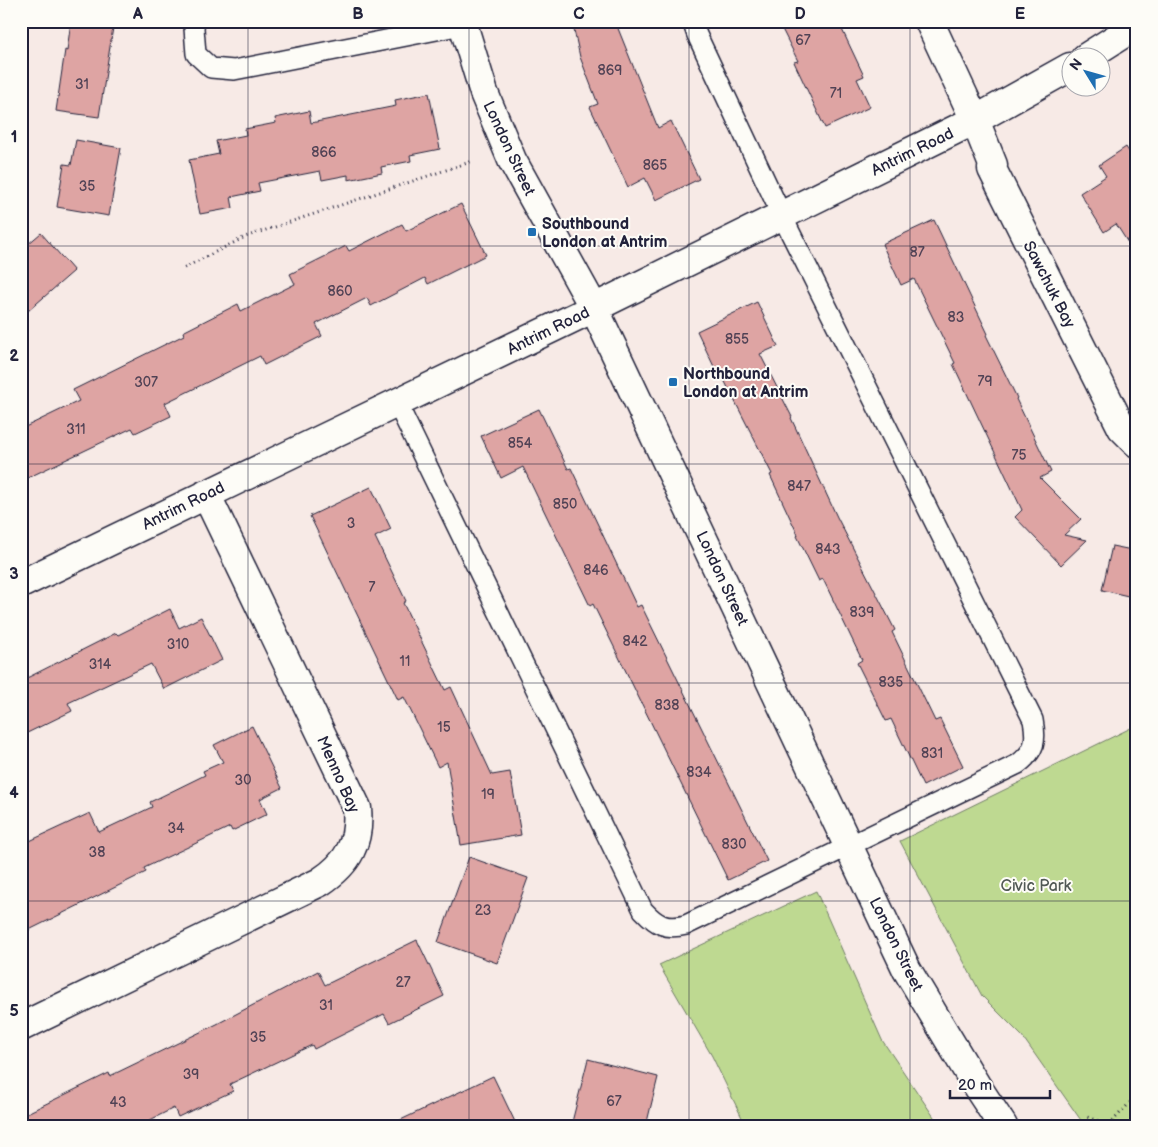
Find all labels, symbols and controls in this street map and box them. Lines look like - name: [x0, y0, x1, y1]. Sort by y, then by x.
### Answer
- text: A: [132, 5, 143, 24]
- text: B: [352, 5, 364, 24]
- text: C: [573, 5, 585, 24]
- text: D: [794, 5, 806, 24]
- text: E: [1015, 5, 1025, 24]
- house number: 67: [795, 32, 811, 49]
- north arrow: [1060, 48, 1110, 98]
- text: N: [1066, 55, 1086, 74]
- house number: 869: [598, 62, 622, 79]
- house number: 31: [75, 76, 89, 93]
- house number: 71: [830, 85, 842, 102]
- street label: London Street: [478, 98, 539, 199]
- street label: Antrim Road: [868, 124, 957, 181]
- text: 1: [11, 128, 17, 147]
- house number: 866: [311, 144, 337, 161]
- house number: 865: [643, 157, 667, 174]
- house number: 35: [79, 178, 95, 195]
- place label: Southbound London at Antrim: [542, 215, 667, 252]
- marker: Southbound London at Antrim: [526, 226, 538, 238]
- street label: Sawchuk Bay: [1019, 238, 1079, 332]
- house number: 87: [909, 244, 925, 261]
- house number: 860: [328, 283, 352, 300]
- street label: Antrim Road: [504, 303, 593, 360]
- house number: 83: [948, 309, 964, 326]
- house number: 855: [725, 331, 749, 348]
- text: 2: [9, 347, 19, 366]
- place label: Northbound London at Antrim: [683, 365, 808, 402]
- house number: 79: [978, 373, 992, 390]
- house number: 307: [134, 374, 158, 391]
- marker: Northbound London at Antrim: [667, 376, 679, 388]
- house number: 311: [66, 421, 86, 438]
- house number: 854: [508, 435, 533, 452]
- house number: 75: [1012, 447, 1026, 464]
- street label: Antrim Road: [139, 478, 228, 535]
- house number: 847: [787, 478, 811, 495]
- house number: 850: [553, 496, 577, 513]
- house number: 3: [347, 515, 355, 532]
- street label: London Street: [691, 528, 752, 629]
- house number: 843: [815, 541, 841, 558]
- house number: 846: [583, 562, 609, 579]
- text: 3: [9, 565, 19, 584]
- house number: 7: [369, 579, 376, 596]
- house number: 839: [850, 604, 874, 621]
- house number: 842: [623, 633, 648, 650]
- house number: 310: [167, 636, 189, 653]
- house number: 11: [400, 653, 410, 670]
- house number: 314: [89, 656, 112, 673]
- house number: 835: [879, 674, 903, 691]
- house number: 838: [655, 697, 679, 714]
- house number: 15: [437, 719, 451, 736]
- street label: Menno Bay: [312, 733, 363, 817]
- house number: 831: [921, 745, 943, 762]
- house number: 834: [686, 764, 712, 781]
- house number: 30: [235, 772, 251, 789]
- text: 4: [9, 784, 19, 803]
- house number: 19: [481, 786, 495, 803]
- house number: 34: [167, 820, 185, 837]
- house number: 830: [721, 836, 747, 853]
- house number: 38: [89, 844, 105, 861]
- park label: Civic Park: [1001, 877, 1072, 896]
- street label: London Street: [865, 895, 927, 995]
- house number: 23: [475, 902, 491, 919]
- house number: 27: [395, 974, 411, 991]
- house number: 31: [319, 997, 333, 1014]
- text: 5: [9, 1002, 19, 1021]
- house number: 35: [250, 1029, 266, 1046]
- house number: 39: [183, 1066, 199, 1083]
- scale bar: [950, 1067, 1050, 1099]
- text: 20 m: [958, 1076, 992, 1095]
- house number: 67: [606, 1093, 622, 1110]
- house number: 43: [109, 1094, 127, 1111]

